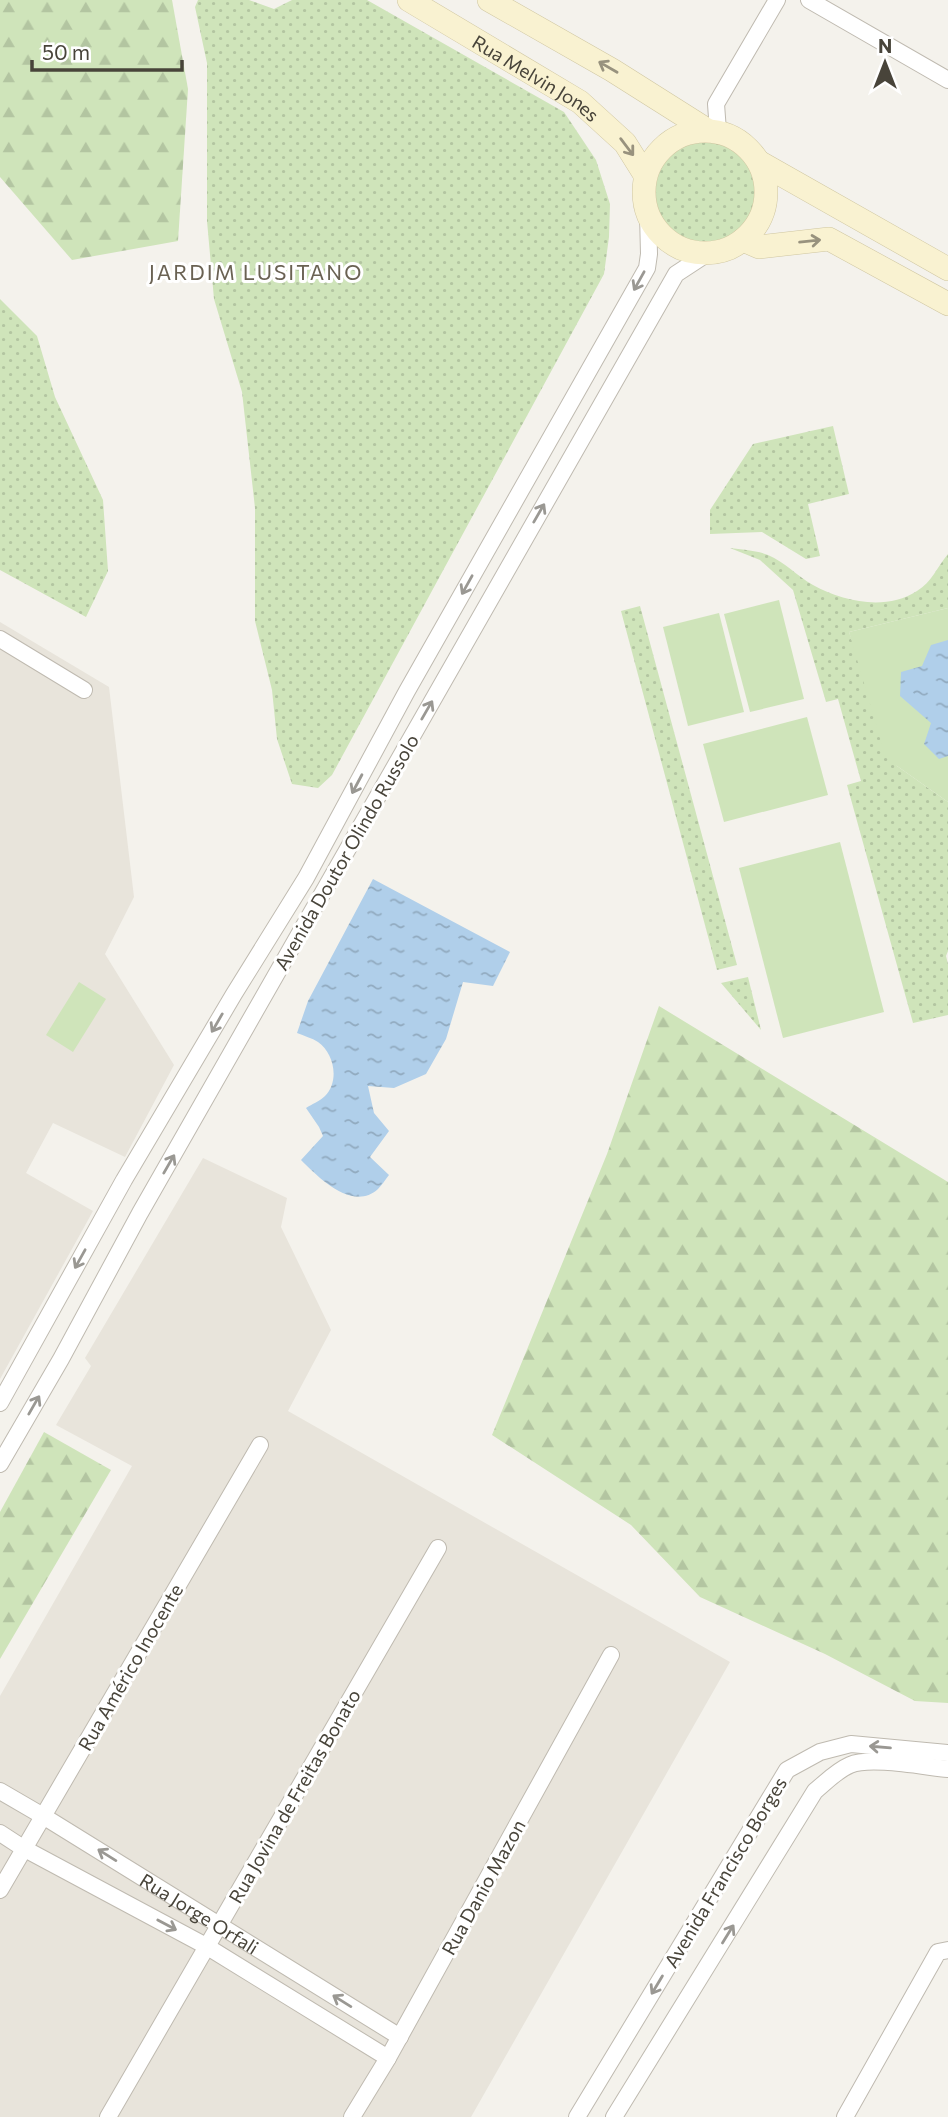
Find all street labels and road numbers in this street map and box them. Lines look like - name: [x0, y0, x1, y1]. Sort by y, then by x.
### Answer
- street label: Rua Melvin Jones: [469, 29, 604, 126]
- street label: Avenida Doutor Olindo Russolo: [269, 730, 423, 974]
- street label: Rua Américo Inocente: [73, 1579, 187, 1755]
- street label: Rua Jovina de Freitas Bonato: [223, 1685, 365, 1907]
- street label: Avenida Francisco Borges: [659, 1773, 791, 1971]
- street label: Rua Danio Mazon: [436, 1815, 530, 1959]
- street label: Rua Jorge Orfali: [136, 1868, 263, 1958]

